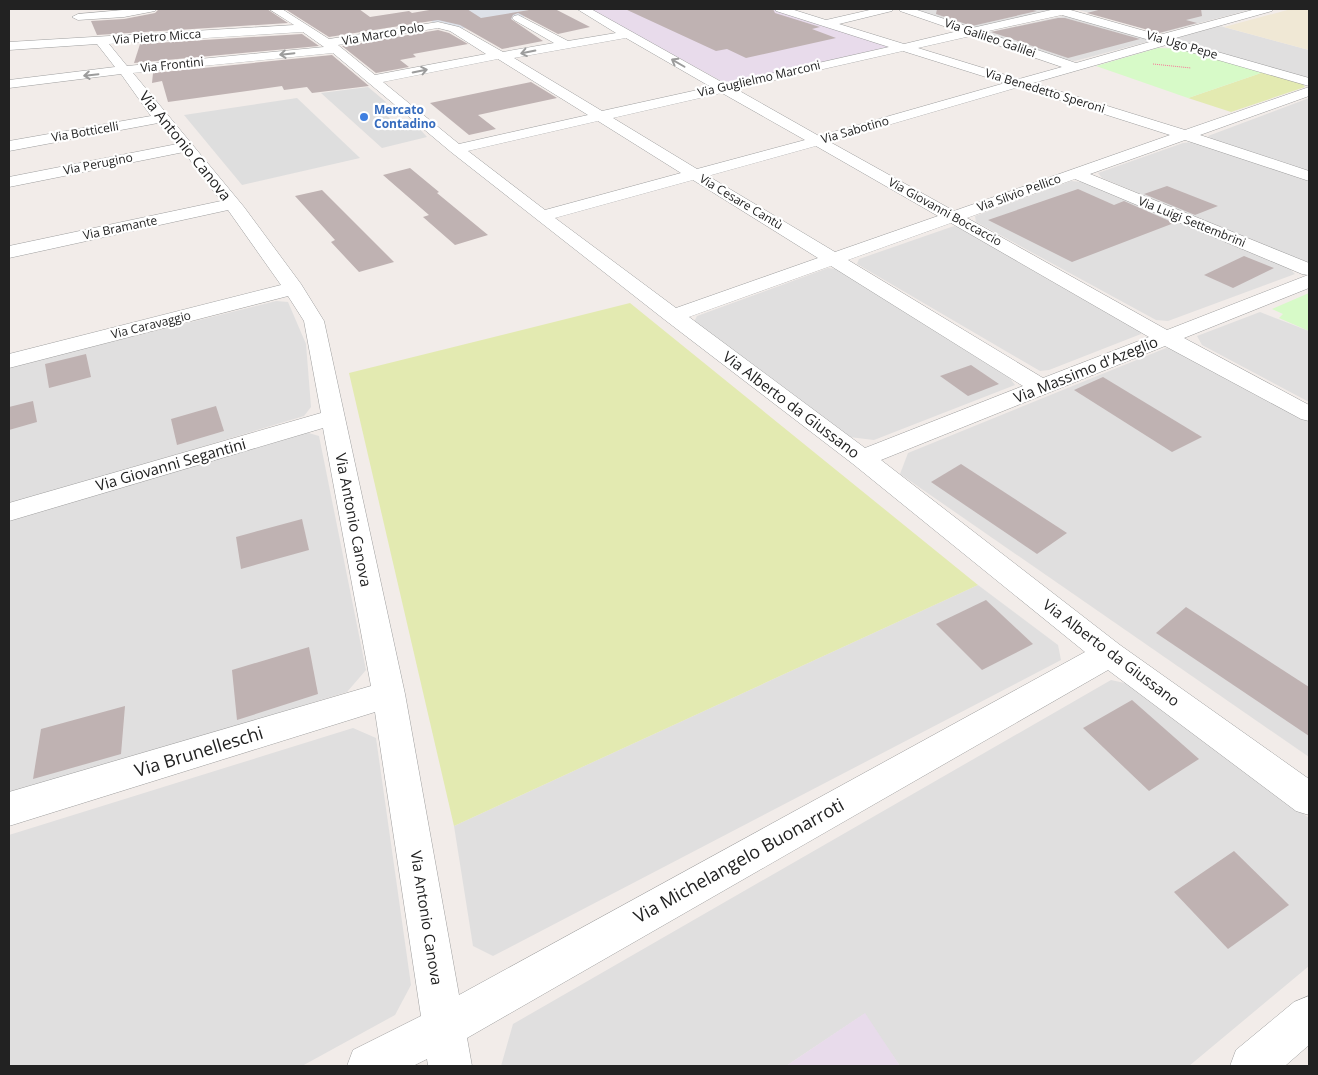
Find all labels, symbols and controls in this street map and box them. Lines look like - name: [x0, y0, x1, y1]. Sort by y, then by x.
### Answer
- street label: Via Galileo Galilei: [942, 14, 1038, 61]
- street label: Via Marco Polo: [341, 18, 425, 49]
- street label: Via Pietro Micca: [112, 25, 202, 48]
- street label: Via Ugo Pepe: [1144, 26, 1220, 63]
- one-way arrow: [521, 48, 537, 58]
- one-way arrow: [279, 49, 295, 58]
- street label: Via Frontini: [140, 53, 204, 76]
- street label: Via Guglielmo Marconi: [696, 56, 822, 101]
- one-way arrow: [672, 58, 686, 68]
- street label: Via Benedetto Speroni: [983, 64, 1107, 117]
- one-way arrow: [411, 65, 427, 75]
- one-way arrow: [83, 70, 99, 80]
- street label: Via Antonio Canova: [135, 86, 236, 204]
- place label: Mercato Contadino: [374, 101, 436, 132]
- marker: Mercato Contadino: [358, 111, 370, 123]
- street label: Via Sabotino: [819, 112, 891, 147]
- street label: Via Botticelli: [50, 117, 120, 146]
- street label: Via Perugino: [62, 148, 134, 179]
- street label: Via Silvio Pellico: [975, 169, 1063, 216]
- street label: Via Cesare Cantù: [696, 170, 786, 233]
- street label: Via Giovanni Boccaccio: [885, 173, 1005, 250]
- street label: Via Luigi Settembrini: [1136, 192, 1249, 251]
- street label: Via Bramante: [81, 211, 159, 244]
- street label: Via Caravaggio: [109, 306, 193, 343]
- street label: Via Massimo d'Azeglio: [1011, 331, 1161, 407]
- street label: Via Alberto da Giussano: [719, 346, 864, 462]
- street label: Via Giovanni Segantini: [93, 433, 248, 495]
- street label: Via Antonio Canova: [331, 451, 377, 588]
- street label: Via Alberto da Giussano: [1039, 594, 1184, 710]
- street label: Via Brunelleschi: [132, 720, 266, 782]
- street label: Via Michelangelo Buonarroti: [629, 792, 848, 928]
- street label: Via Antonio Canova: [406, 849, 447, 986]

